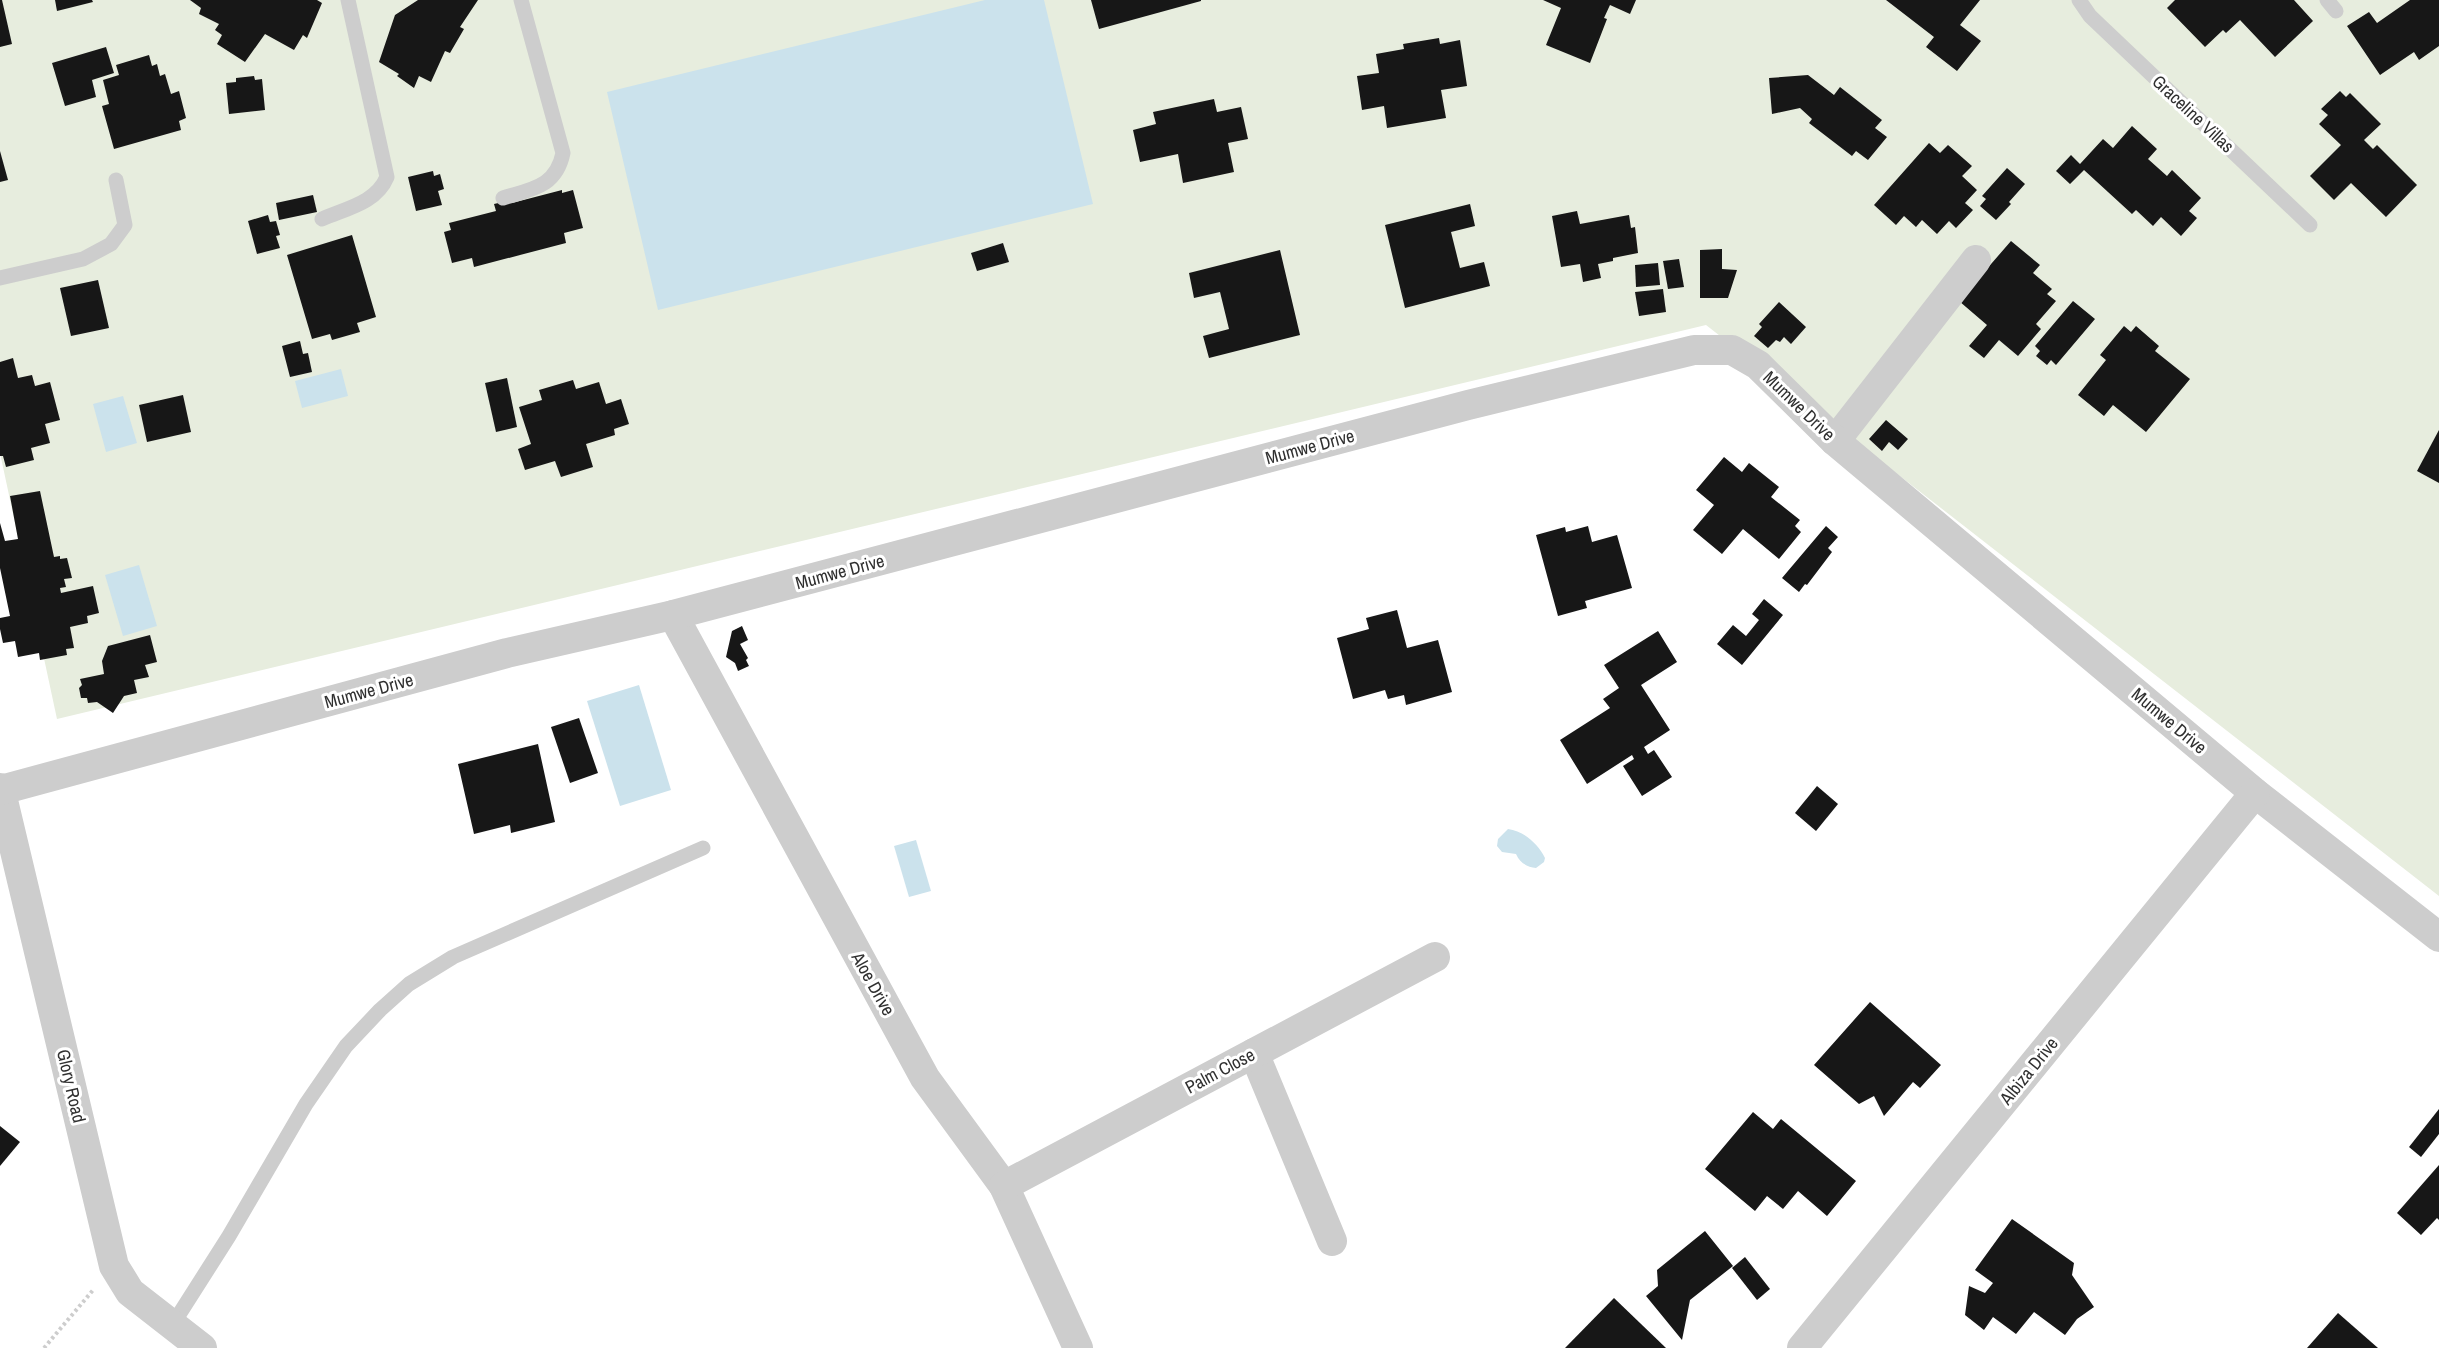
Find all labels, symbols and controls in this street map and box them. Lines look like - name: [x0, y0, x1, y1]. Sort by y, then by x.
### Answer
- street label: Graceline Villas: [2147, 69, 2240, 158]
- street label: Mumwe Drive: [1758, 365, 1841, 446]
- street label: Mumwe Drive: [1263, 423, 1357, 470]
- street label: Mumwe Drive: [793, 548, 887, 595]
- street label: Mumwe Drive: [322, 667, 416, 714]
- street label: Mumwe Drive: [2126, 682, 2212, 759]
- street label: Aloe Drive: [845, 947, 901, 1020]
- street label: Albiza Drive: [1993, 1032, 2064, 1111]
- street label: Palm Close: [1181, 1042, 1259, 1099]
- street label: Glory Road: [51, 1047, 92, 1125]

